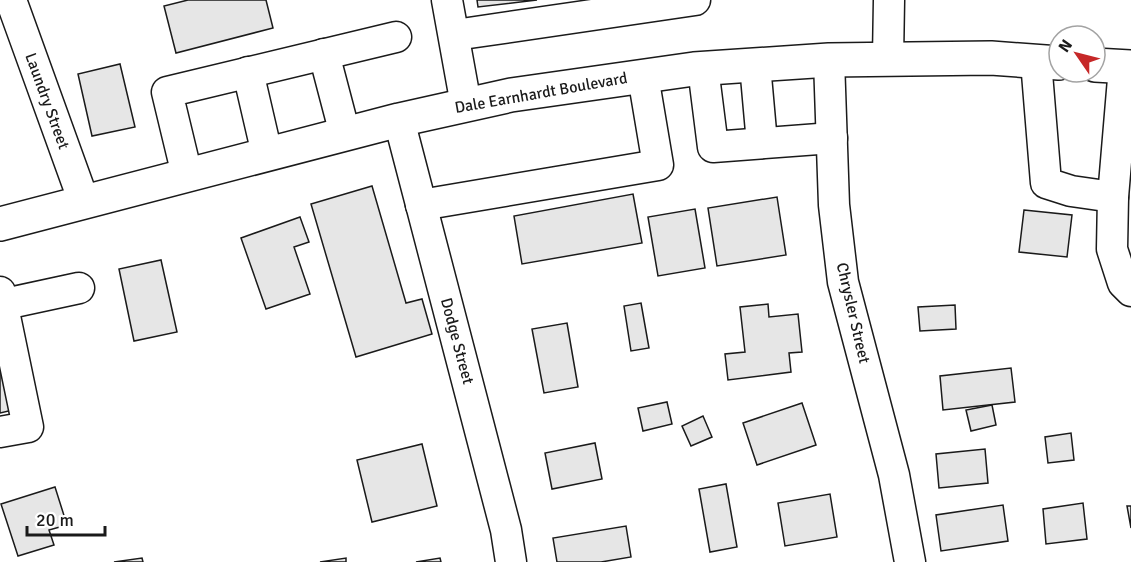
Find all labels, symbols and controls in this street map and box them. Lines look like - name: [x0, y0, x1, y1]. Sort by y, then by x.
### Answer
- north arrow: [1047, 24, 1107, 84]
- text: N: [1054, 36, 1077, 56]
- street label: Laundry Street: [20, 50, 74, 152]
- street label: Dale Earnhardt Boulevard: [453, 68, 629, 118]
- street label: Chrysler Street: [832, 261, 874, 366]
- street label: Dodge Street: [436, 296, 478, 387]
- scale bar: [27, 499, 105, 537]
- text: 20 m: [36, 509, 74, 531]

